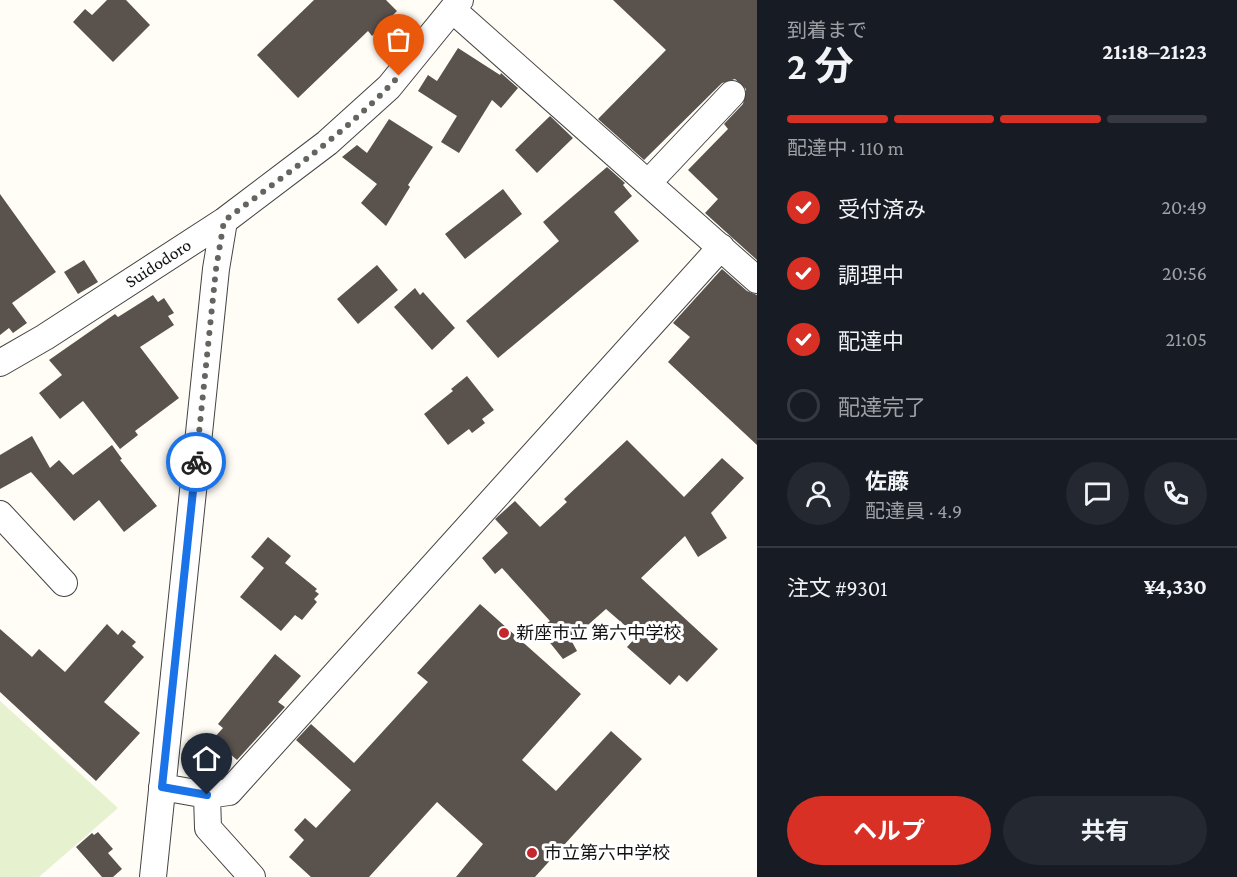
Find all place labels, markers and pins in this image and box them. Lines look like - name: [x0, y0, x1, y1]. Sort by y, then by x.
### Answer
- pin: [373, 14, 424, 76]
- place label: 新座市立 第六中学校: [516, 623, 681, 643]
- marker: 新座市立 第六中学校: [497, 626, 511, 640]
- pin: [181, 733, 232, 795]
- place label: 市立第六中学校: [544, 843, 670, 863]
- marker: 市立第六中学校: [525, 846, 539, 860]

